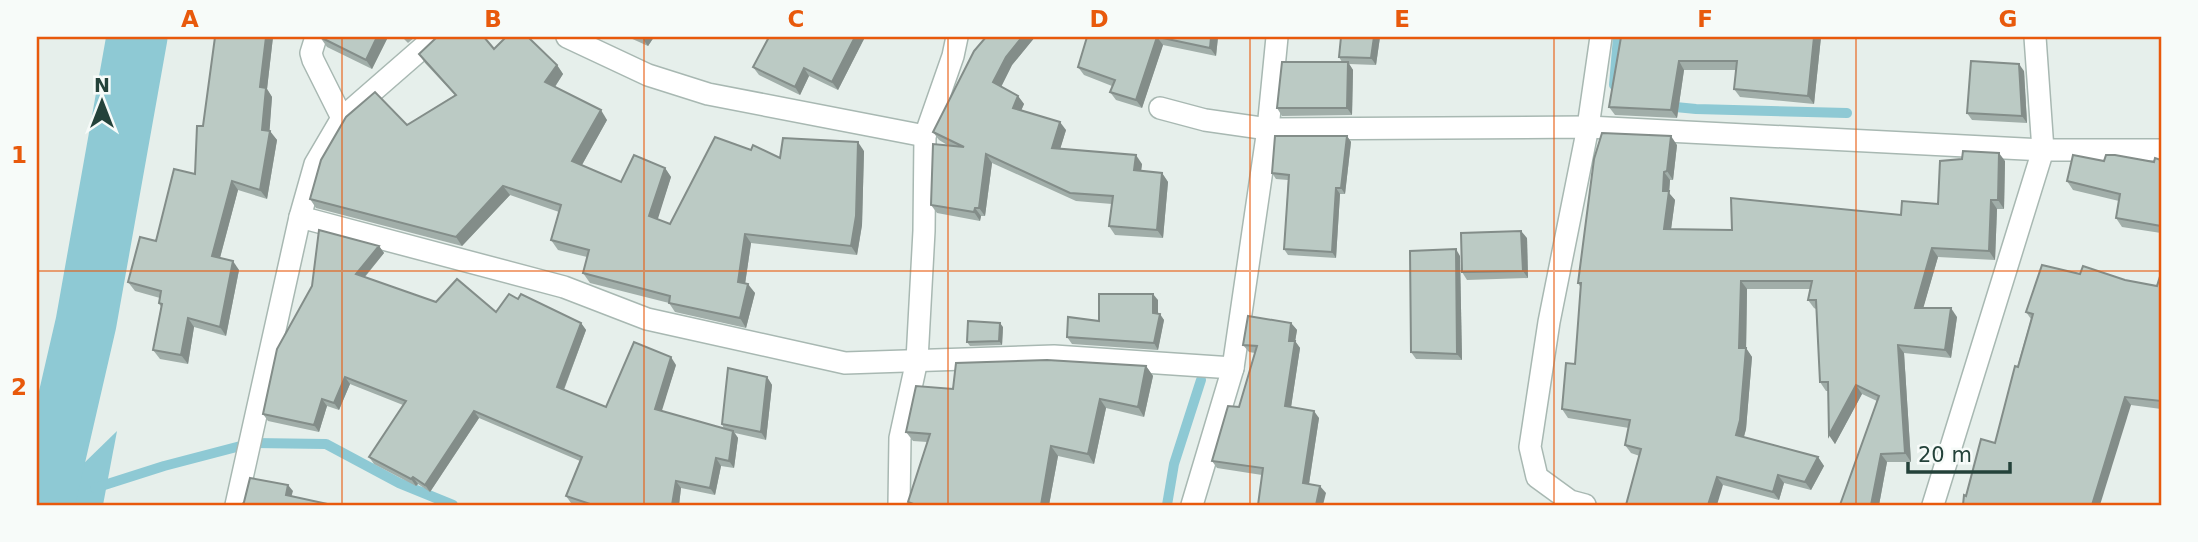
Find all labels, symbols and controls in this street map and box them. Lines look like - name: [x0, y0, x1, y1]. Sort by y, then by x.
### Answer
- text: A: [181, 6, 199, 32]
- text: B: [484, 6, 502, 32]
- text: C: [788, 6, 804, 32]
- text: D: [1089, 6, 1109, 32]
- text: E: [1394, 6, 1410, 32]
- text: F: [1697, 6, 1713, 32]
- text: G: [1999, 6, 2017, 32]
- north arrow: [66, 66, 136, 136]
- text: N: [94, 74, 110, 96]
- text: 1: [11, 142, 27, 168]
- text: 2: [11, 374, 27, 400]
- scale bar: [1908, 430, 2009, 474]
- text: 20 m: [1918, 443, 1972, 467]

